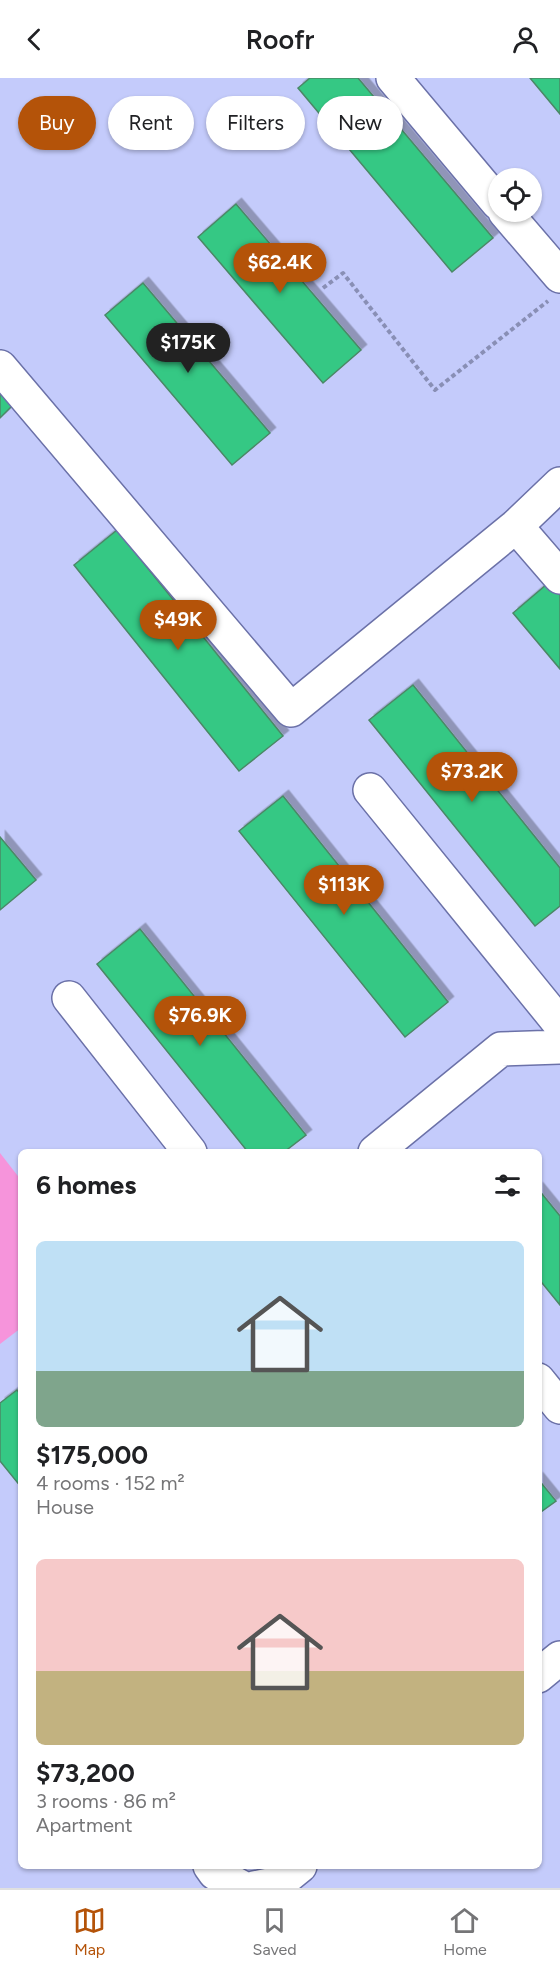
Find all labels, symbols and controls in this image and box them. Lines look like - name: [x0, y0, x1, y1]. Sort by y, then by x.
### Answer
- icon: back: [18, 23, 51, 56]
- text: Roofr: [246, 23, 314, 56]
- icon: person: [509, 23, 542, 56]
- chip: Buy: [18, 96, 96, 150]
- chip: Rent: [108, 96, 194, 150]
- chip: Filters: [206, 96, 305, 150]
- chip: New: [317, 96, 403, 150]
- map controls: [488, 168, 542, 222]
- button: locate: [488, 168, 542, 222]
- pin: $62.4K: [231, 243, 329, 294]
- text: $62.4K: [247, 250, 313, 274]
- pin: $175K: [146, 323, 230, 374]
- text: $175K: [160, 330, 216, 354]
- pin: $49K: [142, 600, 214, 651]
- text: $49K: [154, 607, 202, 631]
- pin: $73.2K: [423, 752, 521, 803]
- text: $73.2K: [440, 759, 504, 783]
- pin: $113K: [302, 865, 386, 916]
- text: $113K: [318, 872, 370, 896]
- pin: $76.9K: [151, 996, 249, 1047]
- text: $76.9K: [168, 1003, 232, 1027]
- text: 6 homes: [36, 1169, 136, 1201]
- icon: filters: [491, 1169, 524, 1202]
- icon: home: [226, 1280, 334, 1388]
- text: $175,000: [36, 1439, 148, 1471]
- text: 4 rooms · 152 m²: [36, 1471, 185, 1495]
- text: House: [36, 1495, 94, 1519]
- icon: home: [226, 1598, 334, 1706]
- text: $73,200: [36, 1757, 135, 1789]
- text: 3 rooms · 86 m²: [36, 1789, 176, 1813]
- text: Apartment: [36, 1813, 133, 1837]
- tab: Map: [73, 1904, 106, 1959]
- tab: Saved: [253, 1904, 297, 1959]
- tab: Home: [443, 1904, 487, 1959]

